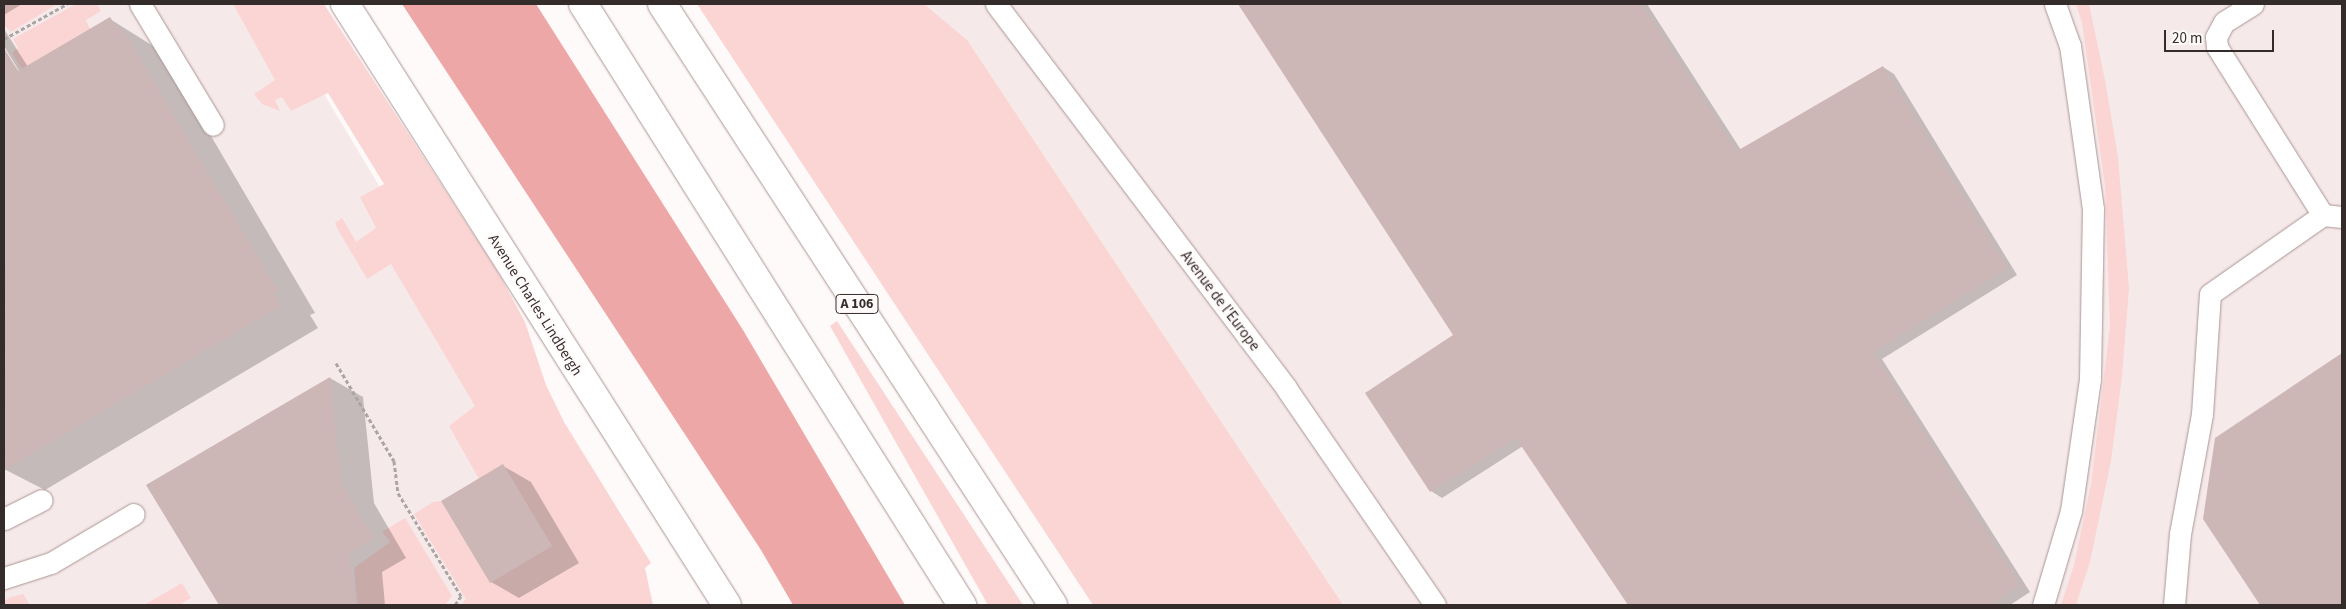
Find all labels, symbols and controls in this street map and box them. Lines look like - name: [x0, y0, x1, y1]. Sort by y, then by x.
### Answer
- scale bar: [2166, 20, 2276, 52]
- text: 20 m: [2172, 28, 2202, 49]
- street label: Avenue Charles Lindbergh: [484, 231, 586, 379]
- street label: Avenue de l'Europe: [1177, 247, 1263, 355]
- road number: A 106: [834, 292, 880, 316]

